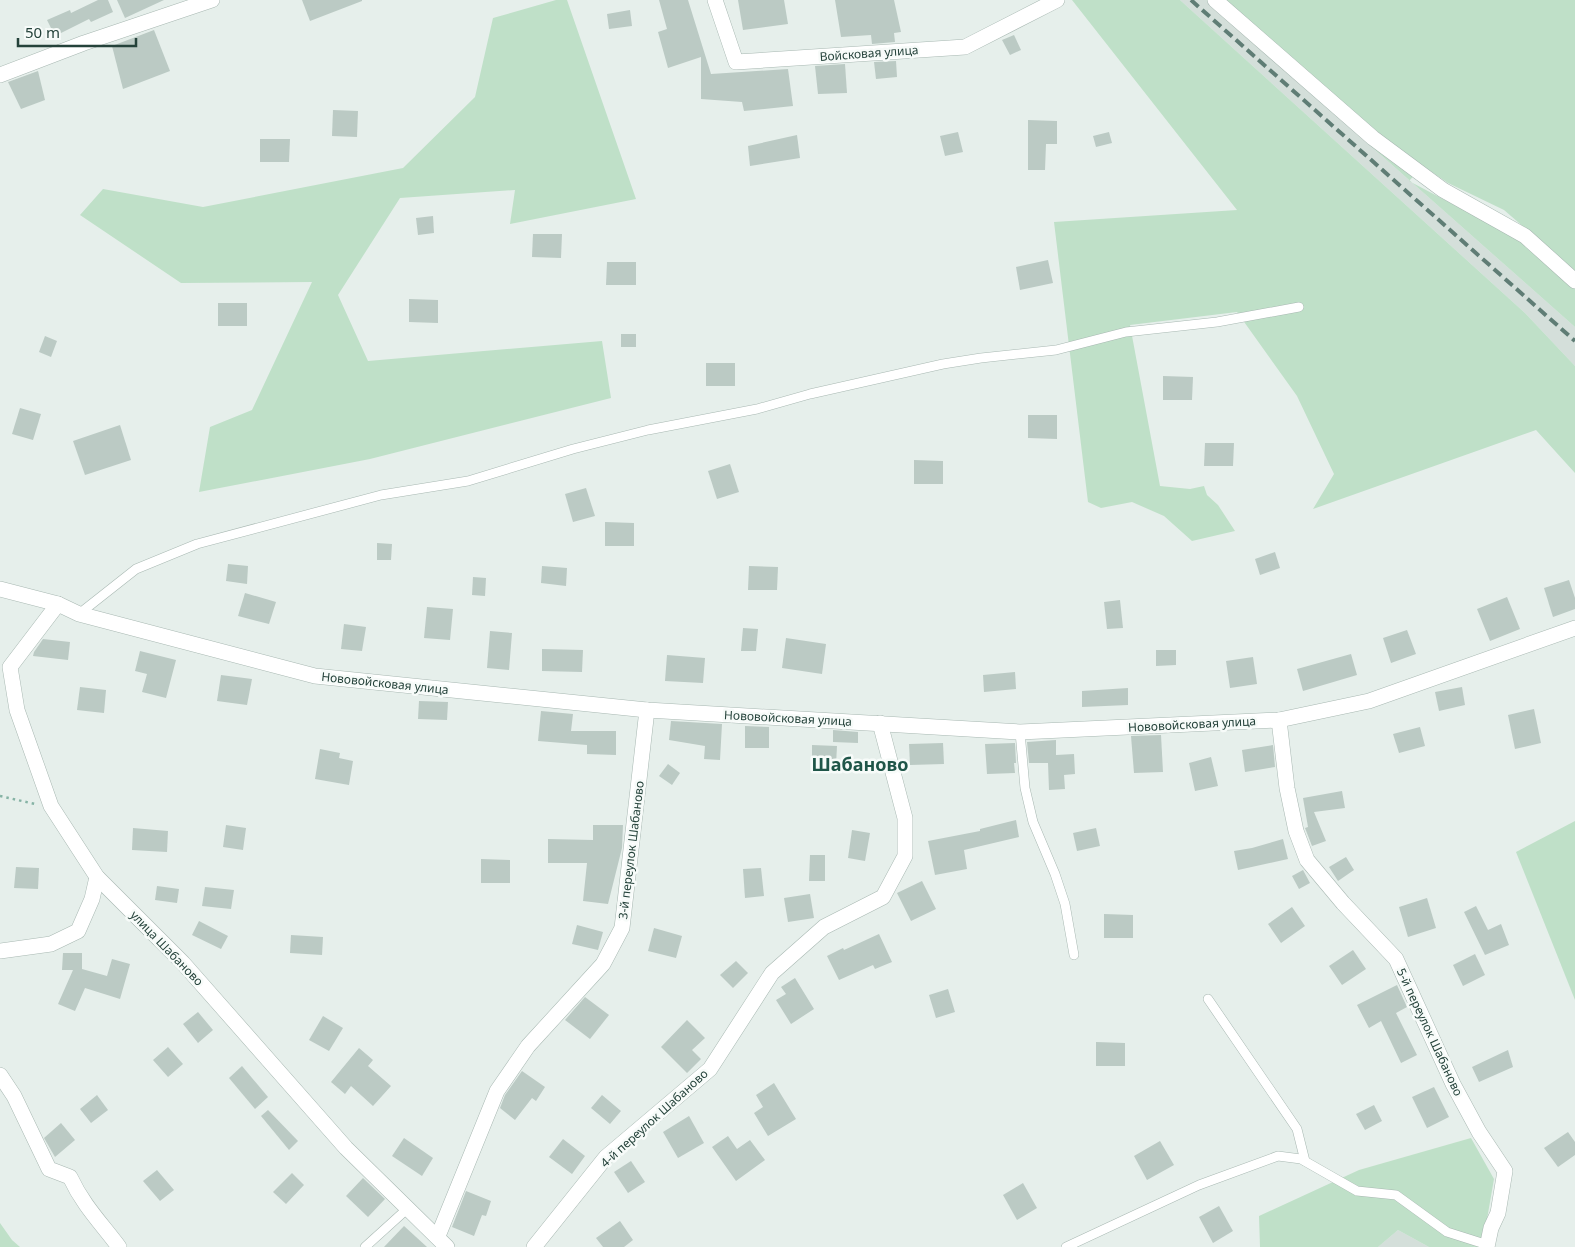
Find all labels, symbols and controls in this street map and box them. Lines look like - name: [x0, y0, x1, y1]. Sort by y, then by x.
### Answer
- scale bar: [18, 15, 135, 47]
- text: 50 m: [25, 22, 60, 42]
- street label: Войсковая улица: [819, 41, 919, 65]
- street label: Нововойсковая улица: [320, 668, 450, 698]
- street label: Нововойсковая улица: [724, 706, 852, 730]
- street label: Нововойсковая улица: [1128, 712, 1256, 736]
- district label: Шабаново: [812, 752, 908, 776]
- street label: 3-й переулок Шабаново: [614, 780, 648, 920]
- street label: улица Шабаново: [127, 907, 207, 989]
- street label: 5-й переулок Шабаново: [1393, 965, 1467, 1099]
- street label: 4-й переулок Шабаново: [597, 1065, 711, 1171]

